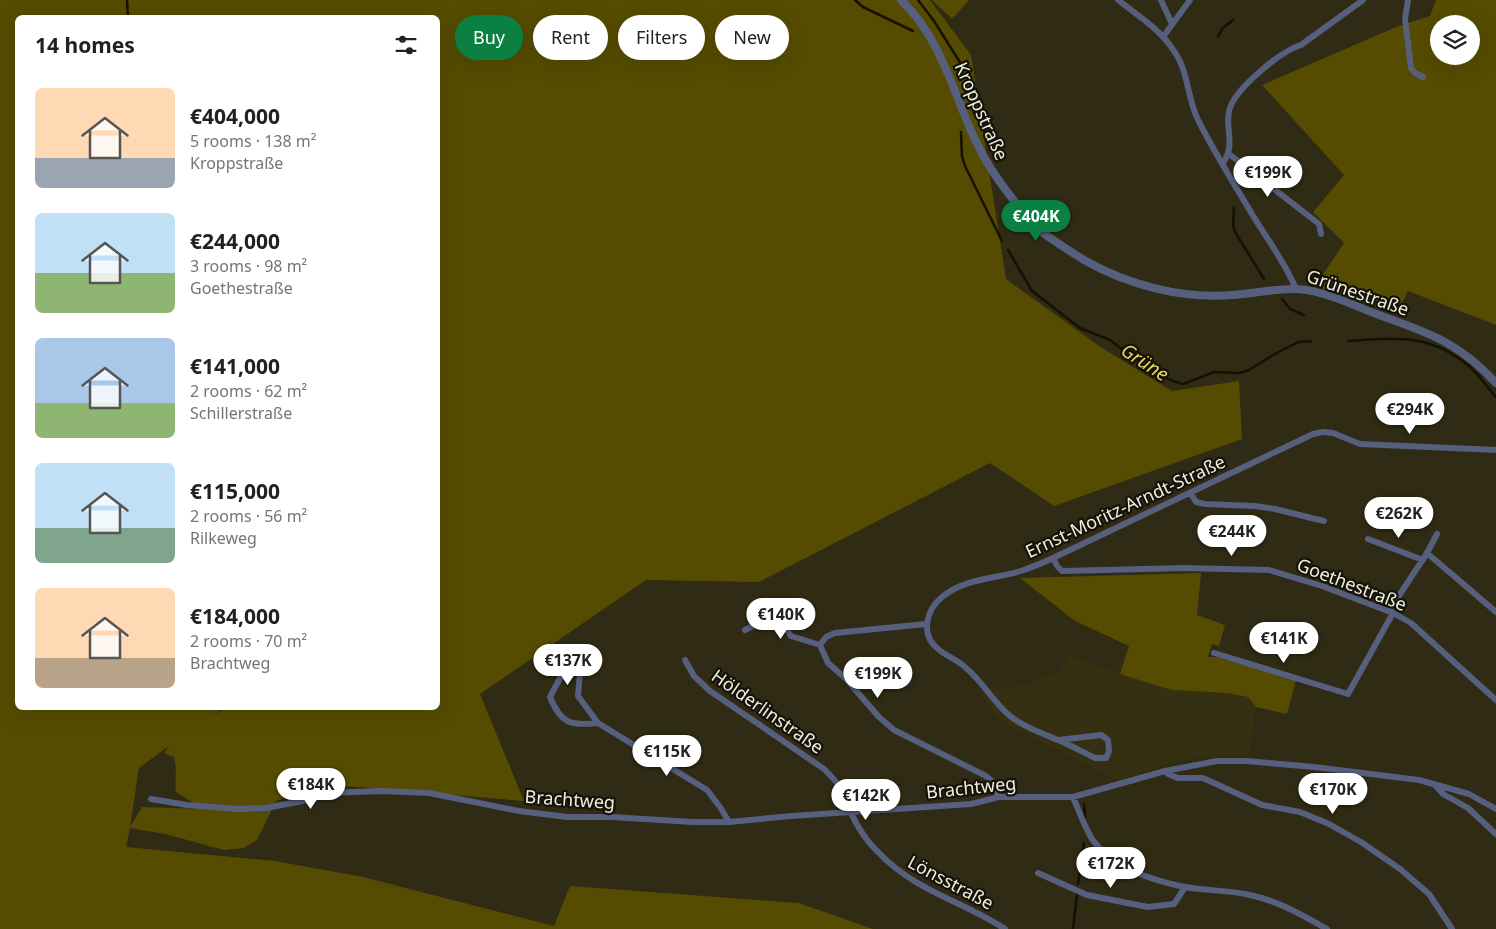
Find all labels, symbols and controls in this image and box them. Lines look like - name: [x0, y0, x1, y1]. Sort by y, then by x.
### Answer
- chip: Buy: [455, 15, 523, 60]
- chip: Rent: [533, 15, 608, 60]
- chip: Filters: [618, 15, 705, 60]
- chip: New: [715, 15, 789, 60]
- map controls: [1430, 15, 1480, 65]
- button: layers: [1430, 15, 1480, 65]
- text: 14 homes: [35, 31, 135, 59]
- icon: filters: [392, 31, 420, 59]
- street label: Kroppstraße: [950, 58, 1014, 164]
- text: €404,000: [190, 102, 280, 130]
- icon: home: [75, 108, 135, 168]
- text: 5 rooms · 138 m²: [190, 130, 316, 152]
- text: Kroppstraße: [190, 152, 283, 174]
- pin: €199K: [1233, 156, 1303, 198]
- text: €199K: [1244, 161, 1292, 183]
- pin: €404K: [1001, 200, 1071, 242]
- text: €404K: [1012, 205, 1060, 227]
- text: €244,000: [190, 227, 280, 255]
- icon: home: [75, 233, 135, 293]
- text: 3 rooms · 98 m²: [190, 255, 307, 277]
- street label: Grünestraße: [1304, 263, 1412, 321]
- text: Goethestraße: [190, 277, 293, 299]
- water label: Grüne: [1116, 337, 1174, 387]
- text: €141,000: [190, 352, 280, 380]
- icon: home: [75, 358, 135, 418]
- text: 2 rooms · 62 m²: [190, 380, 307, 402]
- pin: €294K: [1375, 392, 1445, 435]
- text: €294K: [1386, 398, 1434, 420]
- text: Schillerstraße: [190, 402, 292, 424]
- street label: Ernst-Moritz-Arndt-Straße: [1021, 449, 1229, 563]
- text: €115,000: [190, 477, 280, 505]
- icon: home: [75, 483, 135, 543]
- pin: €262K: [1364, 496, 1434, 539]
- text: €262K: [1375, 502, 1423, 524]
- text: 2 rooms · 56 m²: [190, 505, 307, 527]
- pin: €244K: [1197, 514, 1267, 557]
- text: €244K: [1208, 520, 1256, 542]
- text: Rilkeweg: [190, 527, 257, 549]
- street label: Goethestraße: [1294, 552, 1410, 616]
- pin: €140K: [746, 598, 816, 640]
- text: €184,000: [190, 602, 280, 630]
- text: €140K: [757, 603, 805, 625]
- icon: home: [75, 608, 135, 668]
- pin: €141K: [1249, 622, 1319, 664]
- text: €141K: [1260, 627, 1308, 649]
- text: 2 rooms · 70 m²: [190, 630, 307, 652]
- pin: €137K: [533, 644, 603, 686]
- text: €137K: [544, 649, 592, 671]
- text: Brachtweg: [190, 652, 270, 674]
- pin: €199K: [843, 656, 913, 699]
- text: €199K: [854, 662, 902, 684]
- street label: Hölderlinstraße: [707, 663, 829, 759]
- pin: €115K: [632, 734, 702, 777]
- text: €115K: [643, 740, 691, 762]
- pin: €184K: [276, 768, 346, 810]
- street label: Brachtweg: [925, 770, 1017, 804]
- pin: €170K: [1298, 772, 1368, 815]
- text: €184K: [287, 773, 335, 795]
- pin: €142K: [831, 778, 901, 821]
- text: €170K: [1309, 778, 1357, 800]
- street label: Brachtweg: [524, 784, 616, 814]
- text: €142K: [842, 784, 890, 806]
- pin: €172K: [1076, 846, 1146, 889]
- street label: Lönsstraße: [904, 849, 998, 915]
- text: €172K: [1087, 852, 1135, 874]

